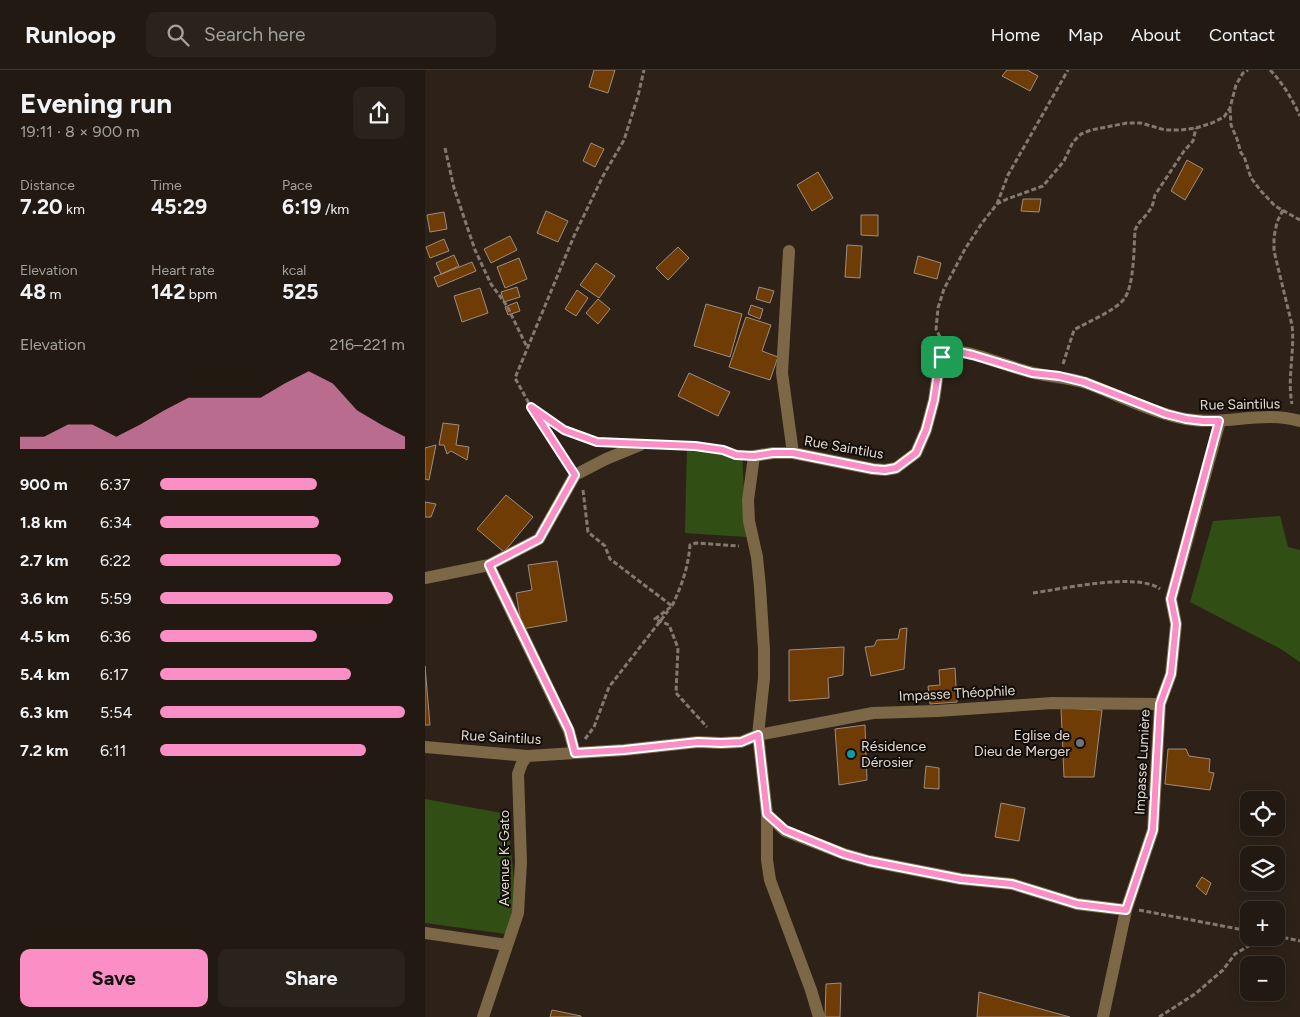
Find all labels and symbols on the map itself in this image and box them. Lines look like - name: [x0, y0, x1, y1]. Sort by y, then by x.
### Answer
- pin: [921, 336, 963, 378]
- street label: Rue Saintilus: [1200, 395, 1280, 414]
- street label: Rue Saintilus: [803, 432, 885, 463]
- street label: Impasse Théophile: [898, 682, 1016, 705]
- street label: Impasse Lumière: [1131, 709, 1154, 815]
- street label: Rue Saintilus: [460, 727, 542, 748]
- place label: Eglise de Dieu de Merger: [974, 727, 1070, 760]
- marker: Eglise de Dieu de Merger: [1074, 737, 1086, 749]
- place label: Résidence Dérosier: [861, 738, 926, 771]
- marker: Résidence Dérosier: [845, 748, 857, 760]
- street label: Avenue K-Gato: [496, 810, 513, 906]

